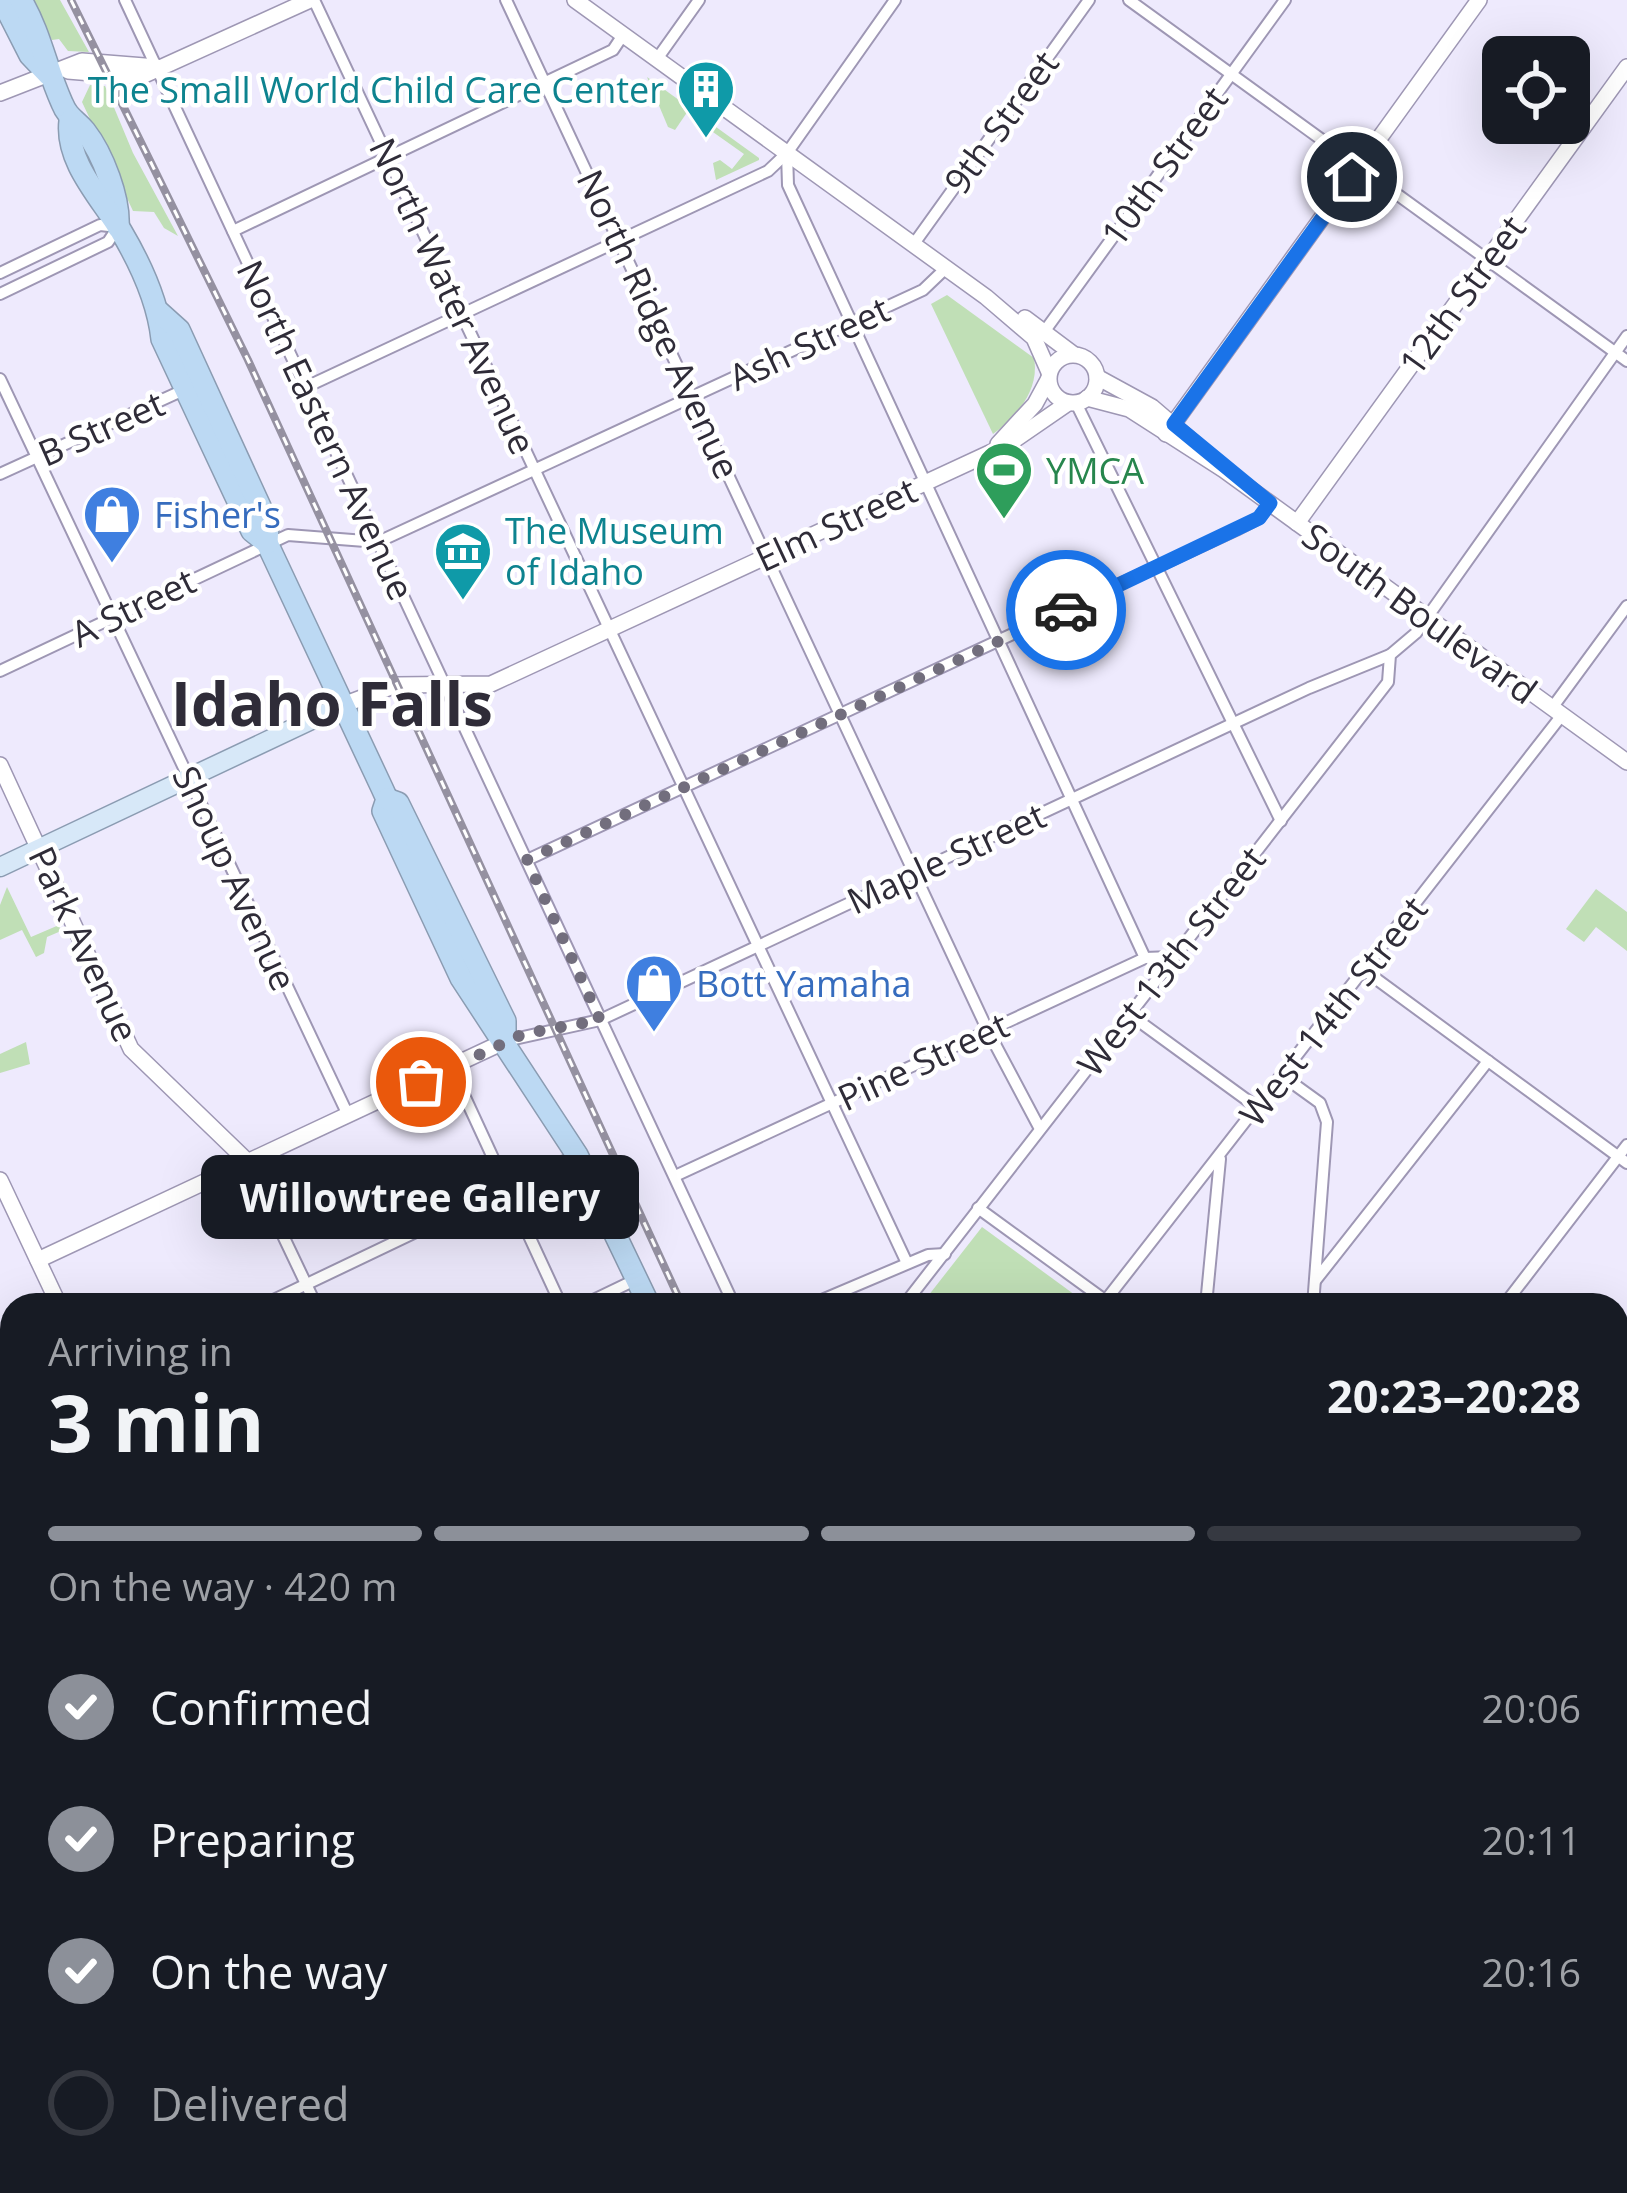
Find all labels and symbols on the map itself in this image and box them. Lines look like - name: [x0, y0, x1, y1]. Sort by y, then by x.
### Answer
- street label: 9th Street: [933, 41, 1069, 203]
- building icon: The Small World Child Care Center: [675, 58, 737, 140]
- place label: The Small World Child Care Center: [88, 65, 664, 114]
- street label: 10th Street: [1090, 76, 1238, 256]
- pin: [1301, 126, 1403, 228]
- street label: North Water Avenue: [358, 130, 548, 462]
- street label: North Ridge Avenue: [566, 162, 752, 486]
- street label: 12th Street: [1388, 205, 1536, 385]
- street label: North Eastern Avenue: [226, 252, 426, 608]
- street label: Ash Street: [721, 284, 897, 402]
- street label: B Street: [30, 379, 172, 477]
- sports icon: YMCA: [973, 439, 1035, 521]
- place label: YMCA: [1046, 446, 1144, 495]
- street label: Elm Street: [748, 465, 924, 583]
- shop icon: Fisher's: [81, 483, 143, 565]
- place label: Fisher's: [154, 490, 281, 539]
- place label: The Museum of Idaho: [505, 506, 724, 596]
- street label: South Boulevard: [1293, 511, 1547, 715]
- museum icon: The Museum of Idaho: [432, 520, 494, 602]
- courier: [1006, 550, 1126, 670]
- street label: A Street: [63, 556, 203, 658]
- district label: Idaho Falls: [171, 662, 493, 744]
- street label: Shoup Avenue: [162, 758, 308, 998]
- street label: Maple Street: [839, 791, 1053, 925]
- street label: West 13th Street: [1066, 836, 1276, 1086]
- street label: Park Avenue: [17, 838, 151, 1050]
- street label: West 14th Street: [1228, 886, 1438, 1136]
- shop icon: Bott Yamaha: [623, 952, 685, 1034]
- place label: Bott Yamaha: [696, 959, 911, 1008]
- street label: Pine Street: [830, 1000, 1016, 1122]
- pin: [370, 1031, 472, 1133]
- callout: Willowtree Gallery: [202, 1154, 640, 1238]

